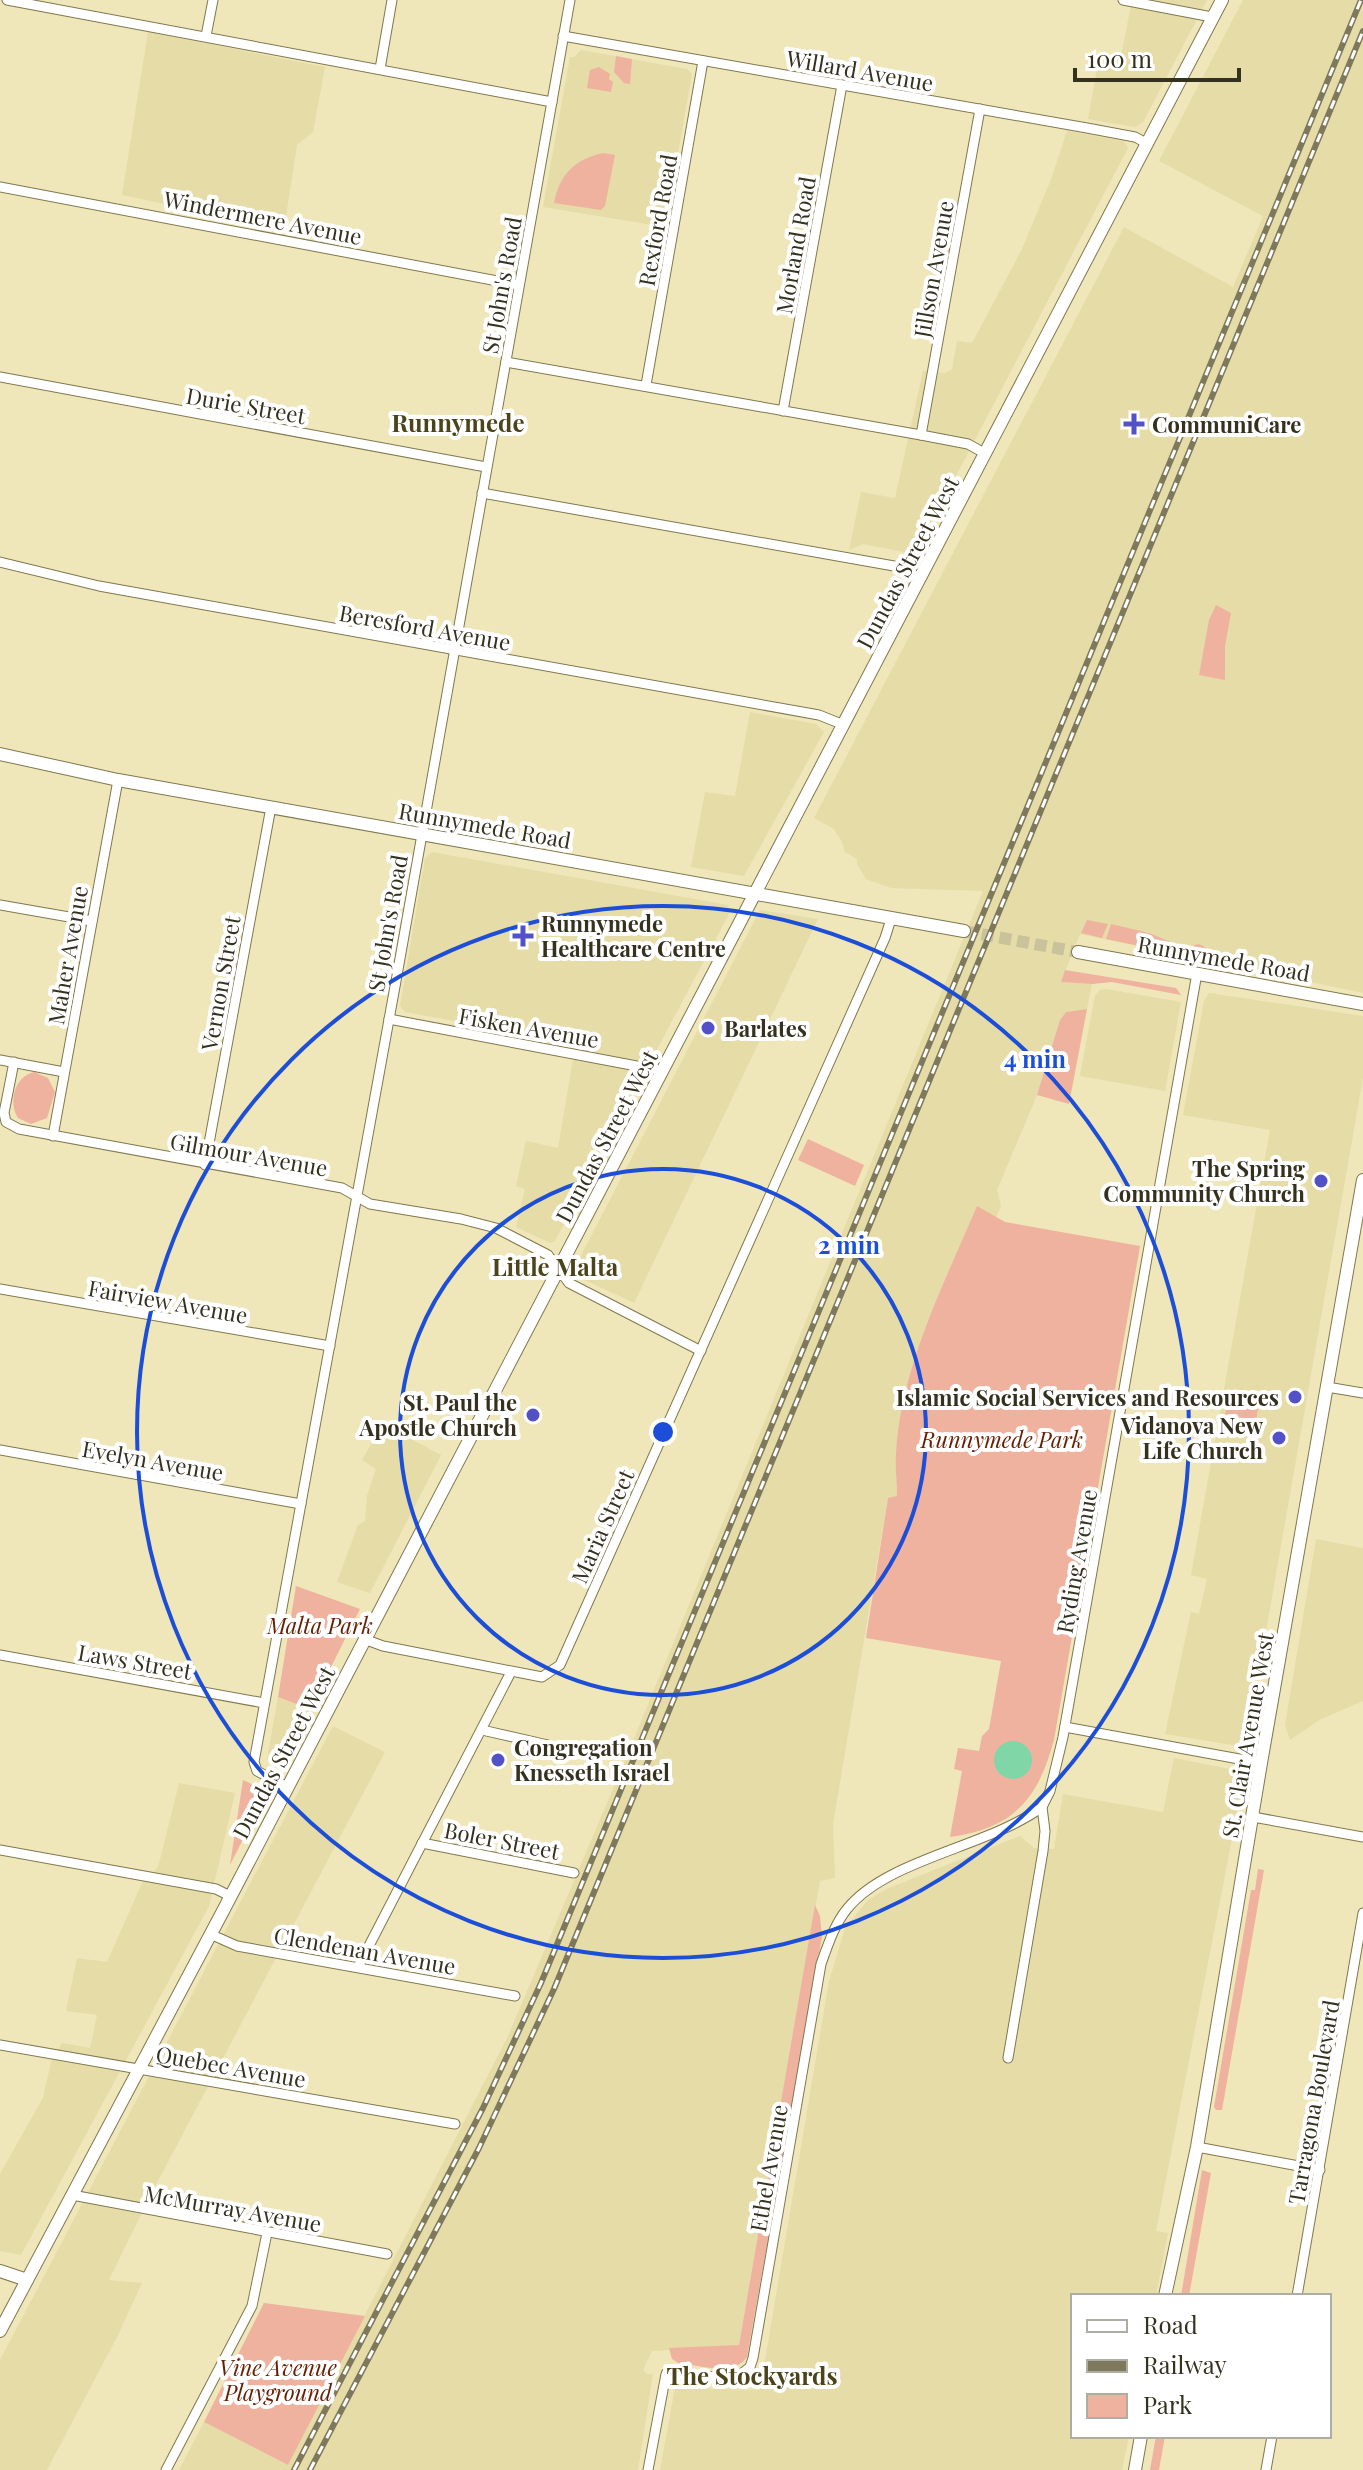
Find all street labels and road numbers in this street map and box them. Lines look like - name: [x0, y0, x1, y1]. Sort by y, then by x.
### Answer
- street label: Willard Avenue: [783, 42, 936, 98]
- street label: Rexford Road: [631, 152, 683, 288]
- street label: Morland Road: [768, 174, 822, 316]
- street label: Windermere Avenue: [160, 183, 365, 251]
- street label: Jillson Avenue: [906, 198, 960, 341]
- street label: St John's Road: [474, 214, 528, 356]
- street label: Durie Street: [184, 380, 309, 430]
- street label: Dundas Street West: [849, 469, 966, 654]
- street label: Beresford Avenue: [337, 597, 513, 657]
- street label: Runnymede Road: [397, 795, 574, 855]
- street label: St John's Road: [360, 852, 414, 994]
- street label: Maher Avenue: [40, 883, 94, 1027]
- street label: Vernon Street: [193, 912, 247, 1054]
- street label: Runnymede Road: [1136, 928, 1313, 988]
- street label: Fisken Avenue: [457, 1000, 601, 1054]
- street label: Dundas Street West: [548, 1043, 665, 1228]
- street label: Gilmour Avenue: [168, 1125, 330, 1183]
- street label: Fairview Avenue: [86, 1272, 250, 1330]
- street label: Evelyn Avenue: [80, 1433, 226, 1487]
- street label: Maria Street: [564, 1463, 641, 1588]
- street label: Ryding Avenue: [1049, 1487, 1103, 1635]
- street label: St. Clair Avenue West: [1214, 1629, 1280, 1840]
- street label: Laws Street: [76, 1636, 195, 1686]
- street label: Dundas Street West: [225, 1659, 342, 1844]
- street label: Boler Street: [442, 1814, 563, 1866]
- street label: Clendenan Avenue: [272, 1919, 458, 1981]
- street label: Tarragona Boulevard: [1280, 1997, 1346, 2207]
- street label: Quebec Avenue: [154, 2038, 308, 2094]
- street label: Ethel Avenue: [742, 2102, 794, 2234]
- street label: McMurray Avenue: [142, 2178, 324, 2238]

